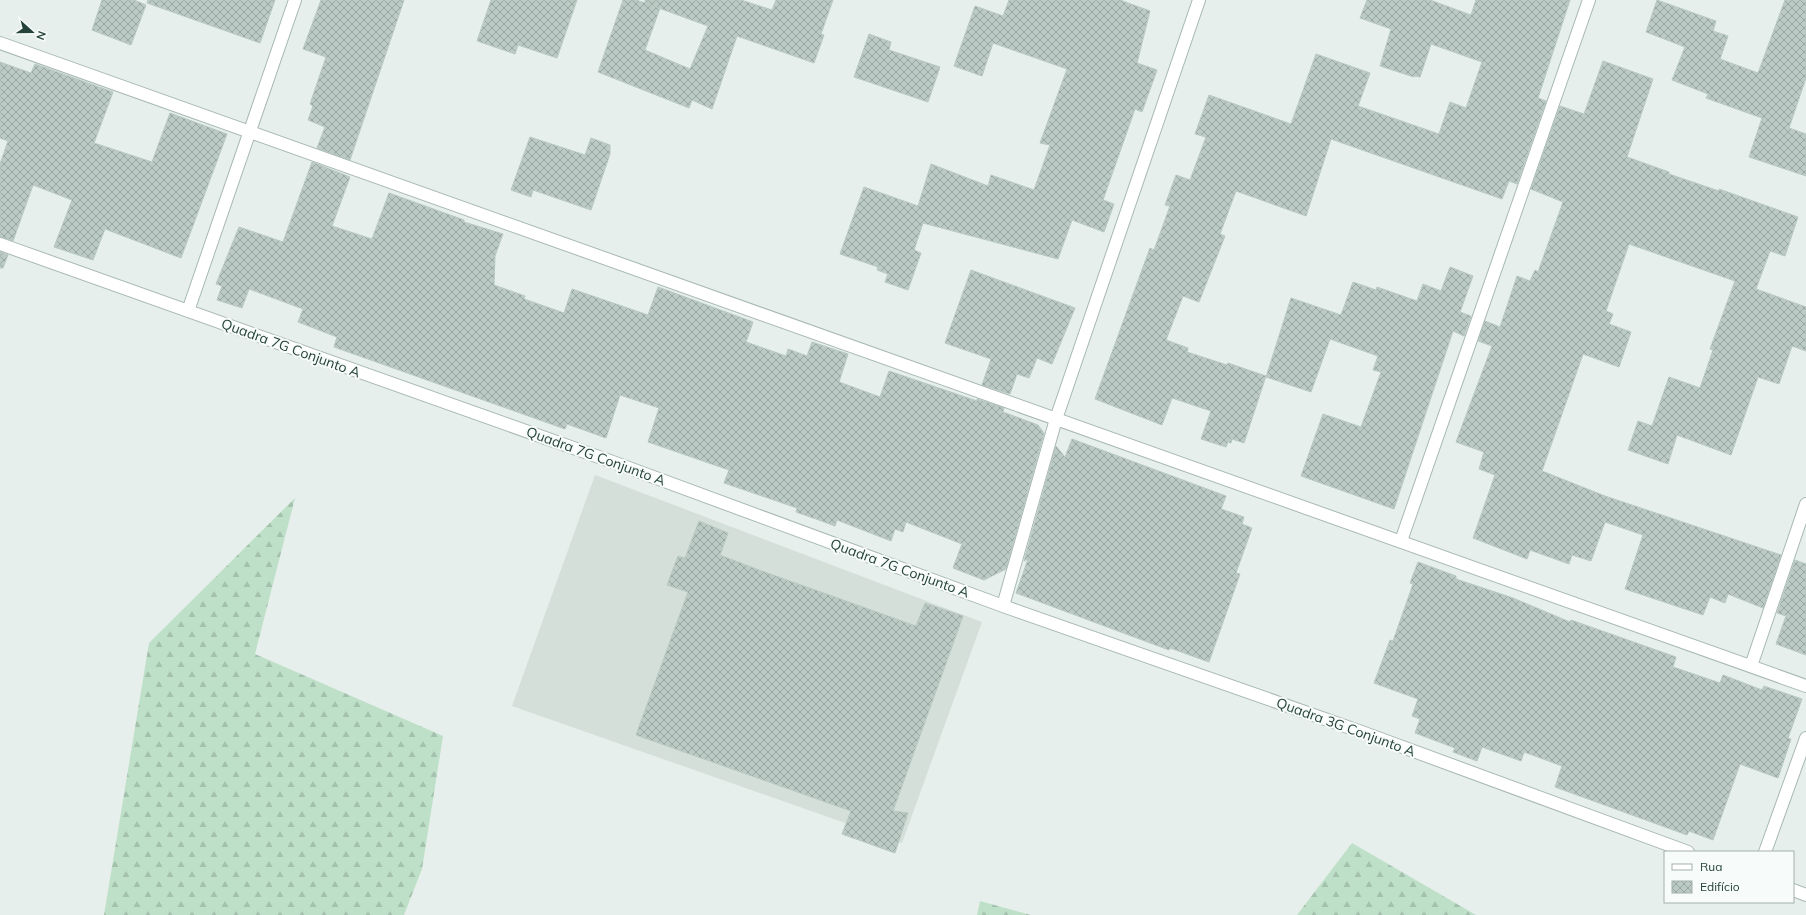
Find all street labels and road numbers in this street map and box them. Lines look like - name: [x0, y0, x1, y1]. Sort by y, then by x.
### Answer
- street label: Quadra 7G Conjunto A: [219, 314, 364, 382]
- street label: Quadra 7G Conjunto A: [524, 422, 669, 490]
- street label: Quadra 7G Conjunto A: [828, 534, 973, 602]
- street label: Quadra 3G Conjunto A: [1274, 693, 1419, 761]

